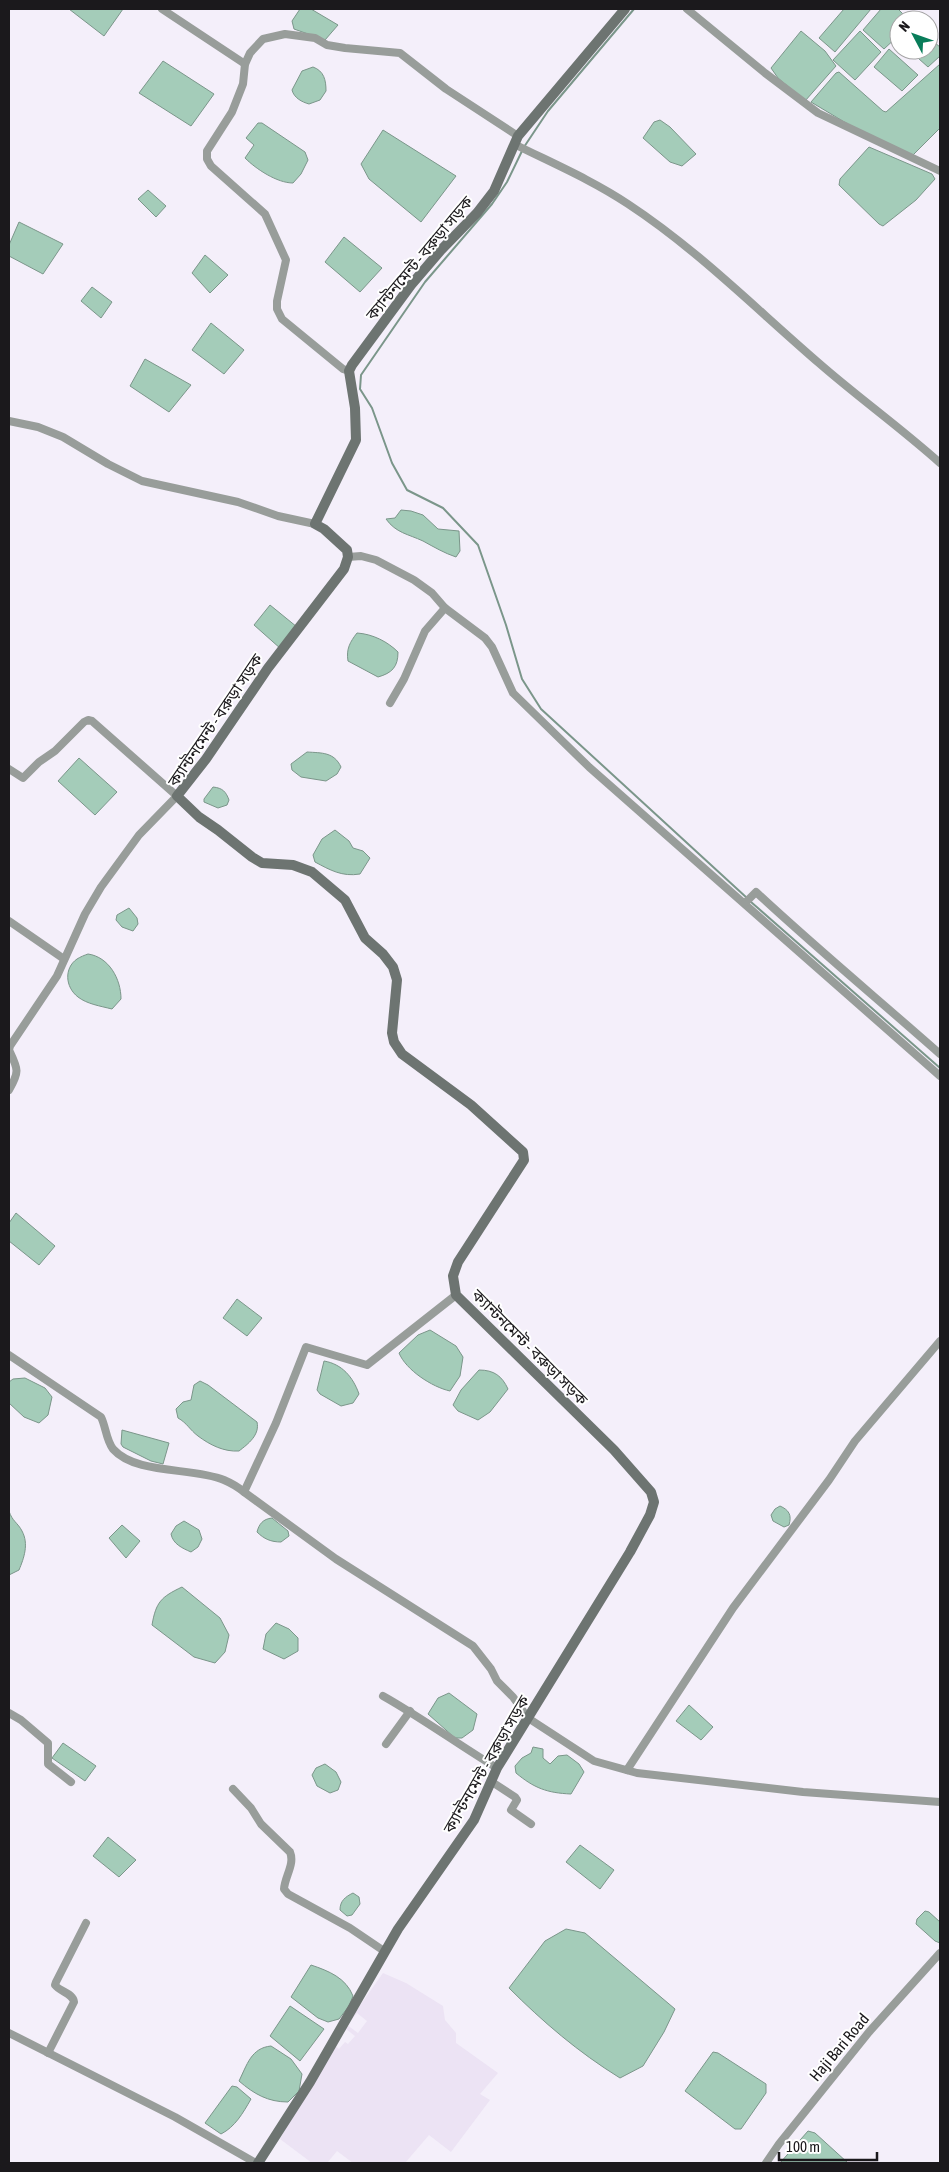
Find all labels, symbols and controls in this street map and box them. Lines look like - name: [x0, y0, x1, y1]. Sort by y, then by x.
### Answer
- north arrow: [889, 10, 939, 60]
- text: N: [895, 18, 913, 35]
- street label: ক্যান্টনমেন্ট - বরুড়া সড়ক: [361, 192, 477, 324]
- street label: ক্যান্টনমেন্ট - বরুড়া সড়ক: [163, 649, 267, 791]
- street label: ক্যান্টনমেন্ট - বরুড়া সড়ক: [468, 1285, 592, 1409]
- street label: ক্যান্টনমেন্ট - বরুড়া সড়ক: [439, 1691, 533, 1837]
- street label: Haji Bari Road: [806, 2010, 873, 2085]
- scale bar: [779, 2130, 876, 2162]
- text: 100 m: [786, 2138, 820, 2155]

